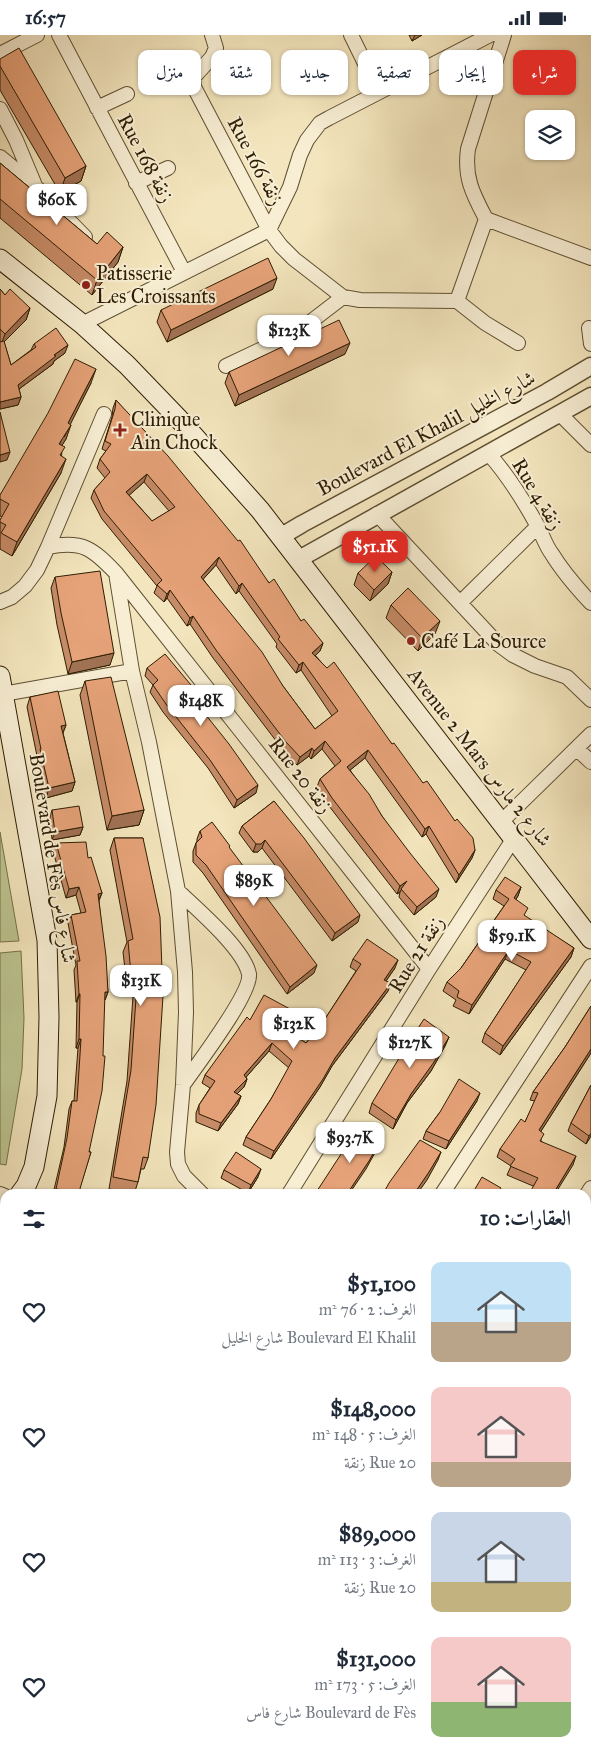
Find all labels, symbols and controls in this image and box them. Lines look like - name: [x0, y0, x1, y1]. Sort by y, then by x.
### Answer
- text: 16:57: [25, 6, 66, 29]
- chip: منزل: [138, 50, 201, 95]
- chip: شقة: [211, 50, 271, 95]
- chip: جديد: [281, 50, 348, 95]
- chip: تصفية: [358, 50, 429, 95]
- chip: إيجار: [439, 50, 503, 95]
- chip: شراء: [513, 50, 576, 95]
- street label: Rue 168 زنقة: [113, 109, 179, 207]
- map controls: [525, 110, 575, 160]
- button: layers: [525, 110, 575, 160]
- street label: Rue 166 زنقة: [223, 113, 289, 209]
- pin: $60K: [27, 183, 87, 226]
- text: $60K: [38, 190, 76, 209]
- place label: Patisserie Les Croissants: [96, 261, 216, 308]
- marker: Patisserie Les Croissants: [80, 279, 92, 291]
- pin: $123K: [254, 315, 324, 357]
- text: $123K: [268, 321, 310, 340]
- street label: Boulevard El Khalil شارع الخليل: [313, 365, 542, 506]
- place label: Clinique Ain Chock: [130, 407, 218, 454]
- marker: Clinique Ain Chock: [113, 423, 127, 437]
- street label: Rue 4 زنقة: [507, 454, 569, 534]
- pin: $51.1K: [334, 531, 416, 573]
- text: $51.1K: [353, 537, 397, 556]
- place label: Café La Source: [421, 629, 546, 653]
- marker: Café La Source: [405, 635, 417, 647]
- street label: Avenue 2 Mars شارع 2 مارس: [397, 662, 557, 855]
- pin: $148K: [166, 685, 236, 727]
- text: $148K: [179, 691, 223, 710]
- street label: Rue 20 زنقة: [264, 732, 338, 818]
- street label: Boulevard de Fès شارع فاس: [19, 751, 81, 966]
- pin: $89K: [224, 865, 284, 907]
- text: $89K: [235, 871, 273, 890]
- street label: Rue 21 زنقة: [383, 911, 449, 997]
- pin: $59.1K: [471, 919, 553, 962]
- text: $59.1K: [489, 926, 535, 945]
- pin: $131K: [106, 965, 176, 1007]
- text: $131K: [121, 971, 161, 990]
- pin: $132K: [259, 1007, 329, 1050]
- text: $132K: [273, 1014, 315, 1033]
- pin: $127K: [375, 1027, 445, 1069]
- text: $127K: [388, 1033, 432, 1052]
- pin: $93.7K: [309, 1121, 391, 1164]
- text: $93.7K: [327, 1128, 373, 1147]
- icon: filters: [20, 1205, 48, 1233]
- text: العقارات: 10: [480, 1205, 571, 1231]
- text: $51,100: [347, 1271, 416, 1297]
- icon: home: [471, 1282, 531, 1342]
- icon: heart: [20, 1298, 48, 1326]
- text: الغرف: 2 · 76 m²: [319, 1300, 416, 1319]
- text: Boulevard El Khalil شارع الخليل: [221, 1328, 416, 1347]
- text: $148,000: [330, 1396, 416, 1422]
- icon: home: [471, 1407, 531, 1467]
- icon: heart: [20, 1423, 48, 1451]
- text: الغرف: 5 · 148 m²: [312, 1425, 416, 1444]
- text: Rue 20 زنقة: [344, 1453, 416, 1472]
- text: $89,000: [339, 1521, 416, 1547]
- icon: home: [471, 1532, 531, 1592]
- icon: heart: [20, 1548, 48, 1576]
- text: الغرف: 3 · 113 m²: [318, 1550, 416, 1569]
- text: Rue 20 زنقة: [344, 1578, 416, 1597]
- text: $131,000: [336, 1646, 416, 1672]
- icon: home: [471, 1657, 531, 1717]
- icon: heart: [20, 1673, 48, 1701]
- text: الغرف: 5 · 173 m²: [315, 1675, 416, 1694]
- text: Boulevard de Fès شارع فاس: [246, 1703, 416, 1722]

